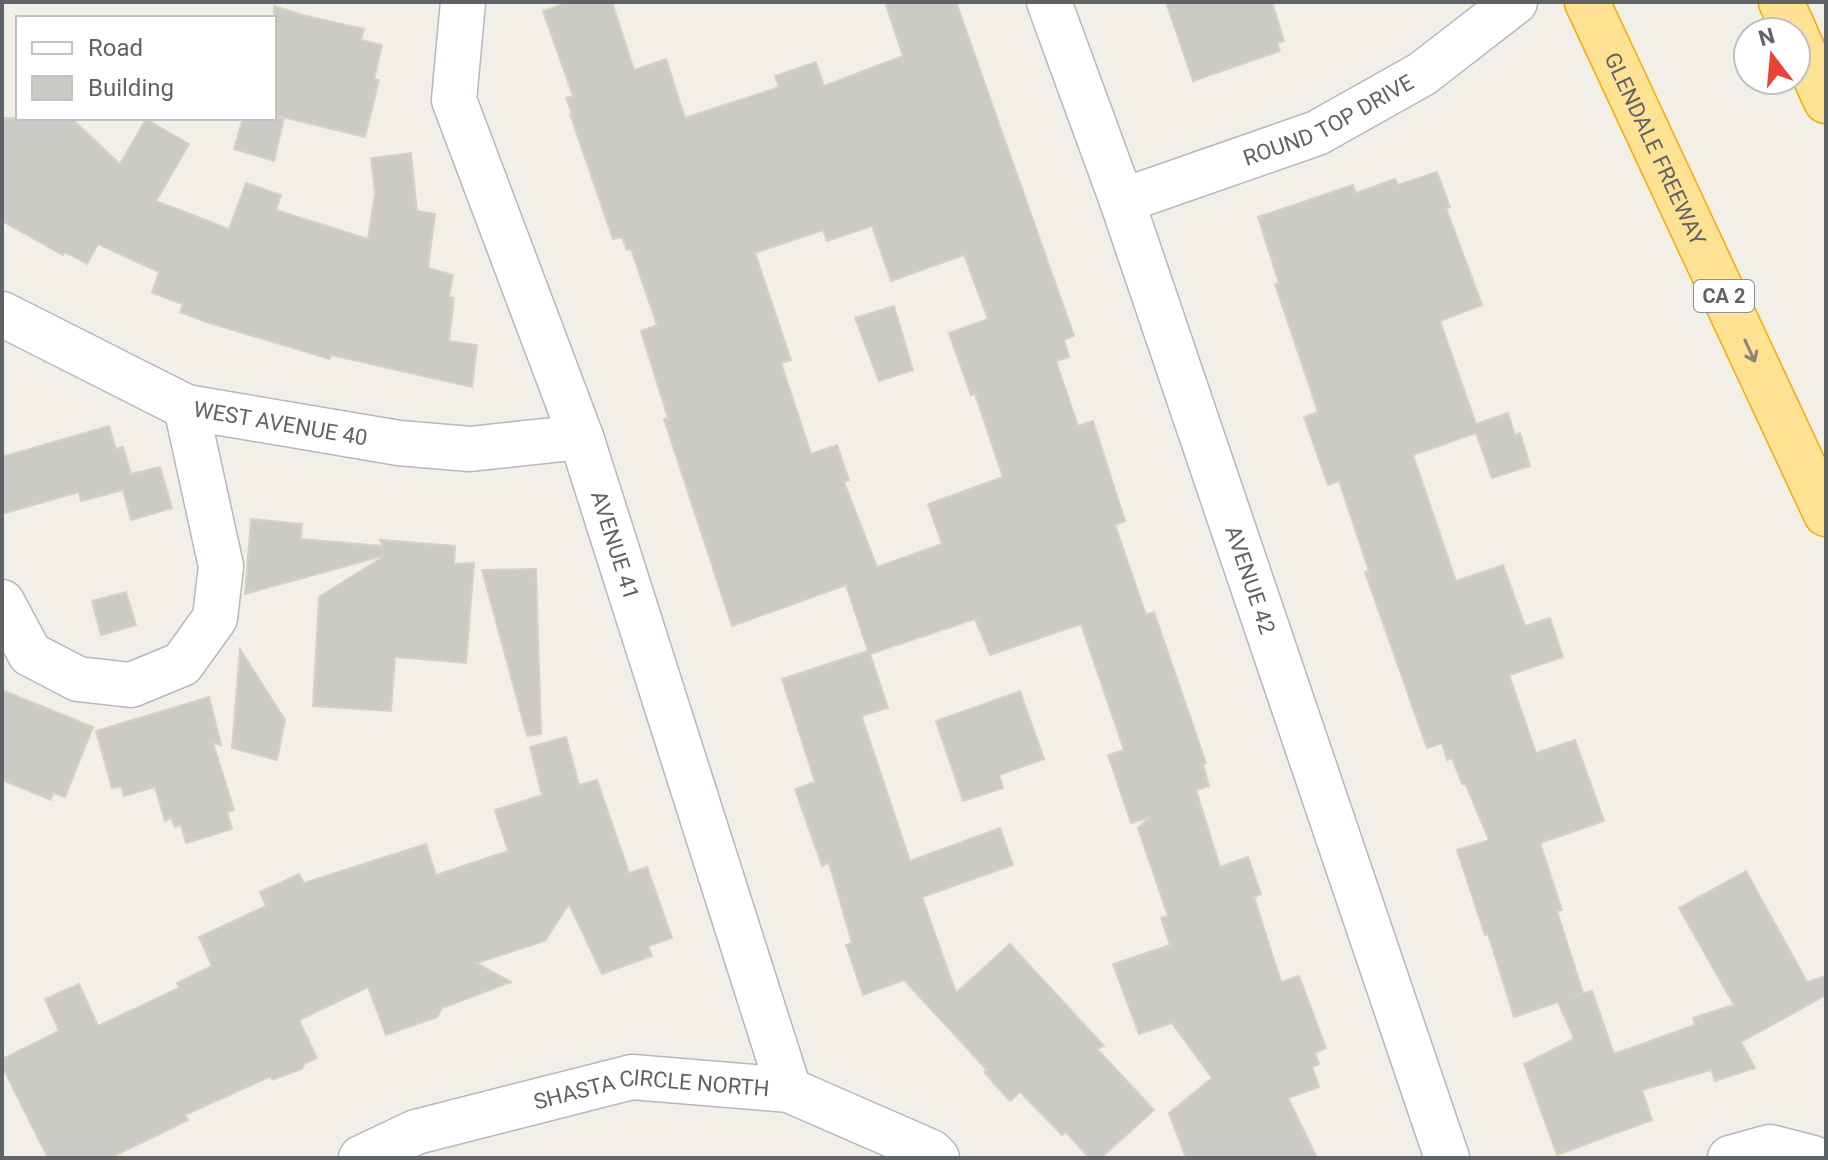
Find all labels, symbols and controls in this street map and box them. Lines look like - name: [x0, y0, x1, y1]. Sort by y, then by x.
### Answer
- legend: [16, 16, 276, 120]
- north arrow: [1732, 16, 1812, 96]
- text: N: [1756, 23, 1778, 51]
- text: Road: [88, 34, 143, 62]
- street label: GLENDALE FREEWAY: [1599, 49, 1711, 250]
- street label: ROUND TOP DRIVE: [1240, 69, 1418, 171]
- text: Building: [88, 74, 174, 102]
- road number: CA 2: [1694, 280, 1754, 312]
- one-way arrow: [1743, 339, 1758, 363]
- street label: WEST AVENUE 40: [192, 396, 369, 450]
- street label: AVENUE 41: [586, 488, 644, 603]
- street label: AVENUE 42: [1220, 523, 1280, 637]
- street label: SHASTA CIRCLE NORTH: [531, 1065, 770, 1115]

